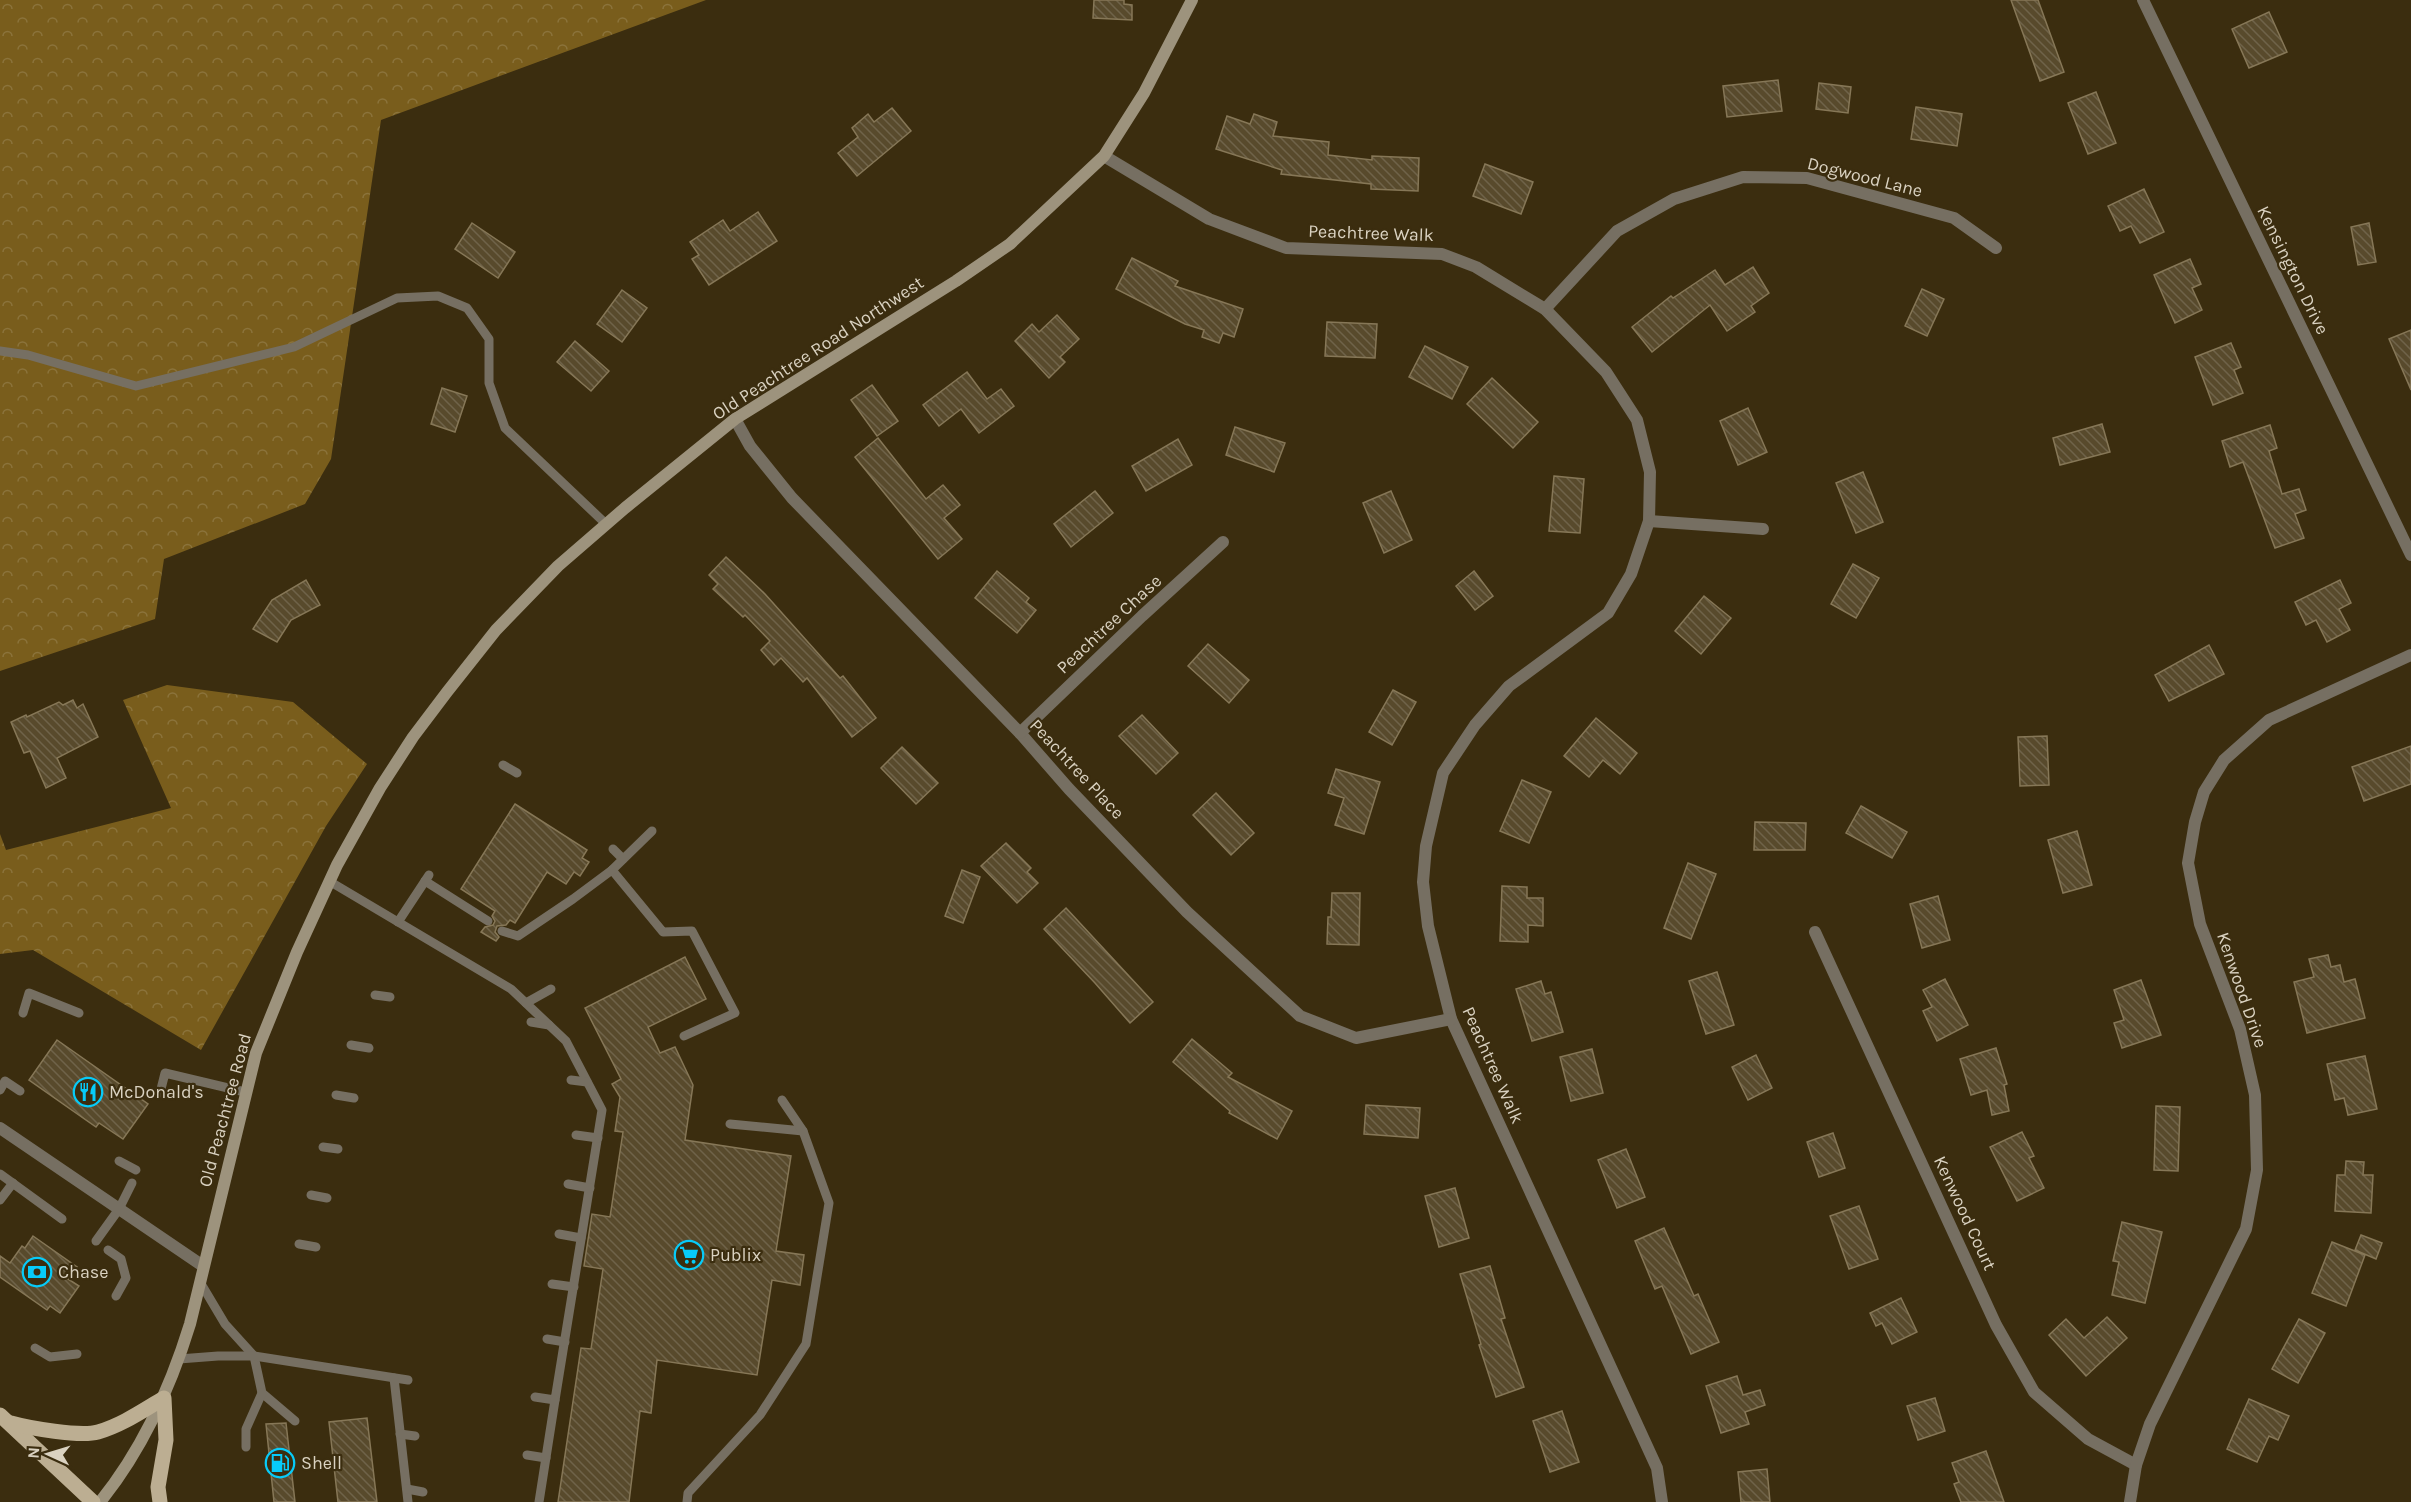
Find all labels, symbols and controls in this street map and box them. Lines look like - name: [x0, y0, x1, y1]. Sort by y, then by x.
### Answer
- street label: Dogwood Lane: [1805, 152, 1925, 202]
- street label: Kensington Drive: [2252, 202, 2334, 338]
- street label: Peachtree Walk: [1308, 220, 1434, 246]
- street label: Old Peachtree Road Northwest: [708, 271, 928, 425]
- street label: Peachtree Chase: [1052, 570, 1166, 678]
- street label: Peachtree Place: [1025, 714, 1129, 824]
- street label: Kenwood Drive: [2212, 929, 2272, 1051]
- street label: Peachtree Walk: [1457, 1003, 1529, 1127]
- street label: Old Peachtree Road: [194, 1031, 256, 1189]
- restaurant icon: McDonald's: [72, 1076, 104, 1108]
- place label: McDonald's: [109, 1081, 204, 1103]
- street label: Kenwood Court: [1929, 1152, 2001, 1274]
- supermarket icon: Publix: [673, 1239, 705, 1271]
- place label: Publix: [710, 1244, 761, 1266]
- bank icon: Chase: [21, 1256, 53, 1288]
- place label: Chase: [58, 1261, 109, 1283]
- north arrow: [18, 1424, 78, 1484]
- text: N: [24, 1447, 43, 1459]
- fuel station icon: Shell: [264, 1447, 296, 1479]
- place label: Shell: [301, 1452, 342, 1474]

